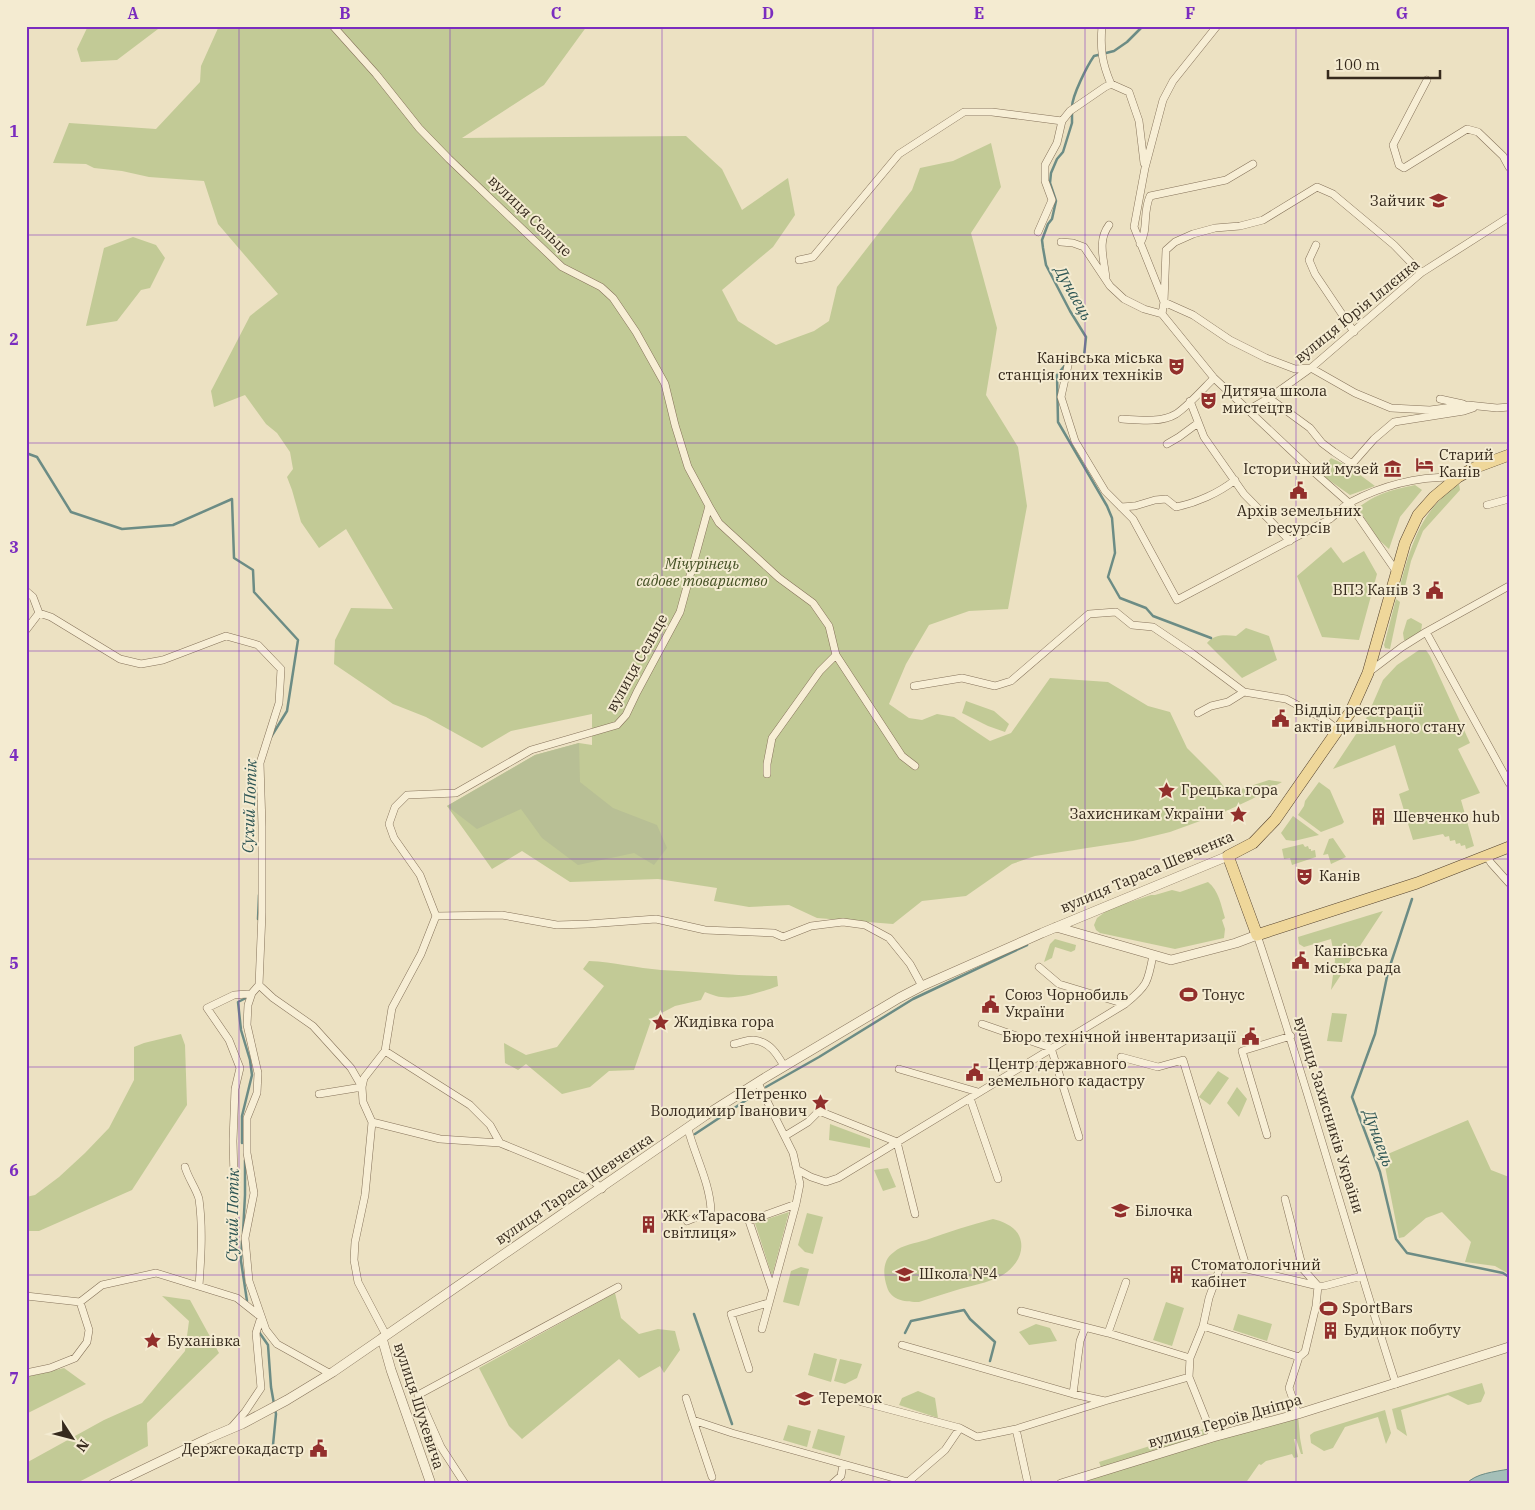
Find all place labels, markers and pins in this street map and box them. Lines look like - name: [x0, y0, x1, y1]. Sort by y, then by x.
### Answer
- place label: Зайчик: [1370, 191, 1425, 210]
- school or university icon: Зайчик: [1429, 191, 1449, 211]
- place label: Канівська міська станція юних техніків: [998, 348, 1163, 384]
- theatre icon: Канівська міська станція юних техніків: [1167, 357, 1187, 377]
- place label: Дитяча школа мистецтв: [1222, 381, 1327, 417]
- theatre icon: Дитяча школа мистецтв: [1198, 390, 1218, 410]
- place label: Старий Канів: [1439, 445, 1494, 481]
- hotel icon: Старий Канів: [1415, 454, 1435, 474]
- place label: Історичний музей: [1243, 459, 1379, 478]
- museum icon: Історичний музей: [1383, 459, 1403, 479]
- public building icon: Архів земельних ресурсів: [1289, 480, 1309, 500]
- place label: Архів земельних ресурсів: [1237, 501, 1361, 537]
- place label: ВПЗ Канів 3: [1333, 580, 1421, 599]
- public building icon: ВПЗ Канів 3: [1425, 580, 1445, 600]
- place label: Відділ реєстрації актів цивільного стану: [1294, 700, 1465, 736]
- public building icon: Відділ реєстрації актів цивільного стану: [1270, 709, 1290, 729]
- place icon: Грецька гора: [1157, 780, 1177, 800]
- place label: Грецька гора: [1181, 780, 1278, 799]
- place label: Захисникам України: [1070, 804, 1224, 823]
- place icon: Захисникам України: [1228, 804, 1248, 824]
- building icon: Шевченко hub: [1369, 807, 1389, 827]
- place label: Шевченко hub: [1393, 807, 1500, 826]
- theatre icon: Канів: [1295, 866, 1315, 886]
- place label: Канів: [1319, 866, 1360, 885]
- place label: Канівська міська рада: [1314, 941, 1401, 977]
- public building icon: Канівська міська рада: [1290, 950, 1310, 970]
- place label: Союз Чорнобиль України: [1005, 985, 1128, 1021]
- sports icon: Тонус: [1178, 985, 1198, 1005]
- place label: Тонус: [1202, 985, 1245, 1004]
- public building icon: Союз Чорнобиль України: [981, 994, 1001, 1014]
- place icon: Жидівка гора: [650, 1012, 670, 1032]
- place label: Жидівка гора: [674, 1012, 775, 1031]
- place label: Бюро технічной інвентаризації: [1002, 1027, 1236, 1046]
- public building icon: Бюро технічной інвентаризації: [1240, 1027, 1260, 1047]
- place label: Центр державного земельного кадастру: [988, 1054, 1145, 1090]
- public building icon: Центр державного земельного кадастру: [964, 1063, 984, 1083]
- place label: Петренко Володимир Іванович: [650, 1084, 807, 1120]
- place icon: Петренко Володимир Іванович: [811, 1093, 831, 1113]
- school or university icon: Білочка: [1111, 1201, 1131, 1221]
- place label: Білочка: [1135, 1201, 1193, 1220]
- place label: ЖК «Тарасова світлиця»: [663, 1206, 766, 1242]
- building icon: ЖК «Тарасова світлиця»: [639, 1215, 659, 1235]
- place label: Стоматологічний кабінет: [1191, 1255, 1321, 1291]
- school or university icon: Школа №4: [895, 1264, 915, 1284]
- place label: Школа №4: [919, 1264, 998, 1283]
- building icon: Стоматологічний кабінет: [1167, 1264, 1187, 1284]
- sports icon: SportBars: [1318, 1298, 1338, 1318]
- place label: SportBars: [1342, 1298, 1413, 1317]
- building icon: Будинок побуту: [1320, 1320, 1340, 1340]
- place label: Будинок побуту: [1344, 1320, 1461, 1339]
- place icon: Буханівка: [143, 1331, 163, 1351]
- place label: Буханівка: [167, 1331, 241, 1350]
- school or university icon: Теремок: [795, 1388, 815, 1408]
- place label: Теремок: [819, 1388, 882, 1407]
- place label: Держгеокадастр: [182, 1439, 304, 1458]
- public building icon: Держгеокадастр: [308, 1439, 328, 1459]

